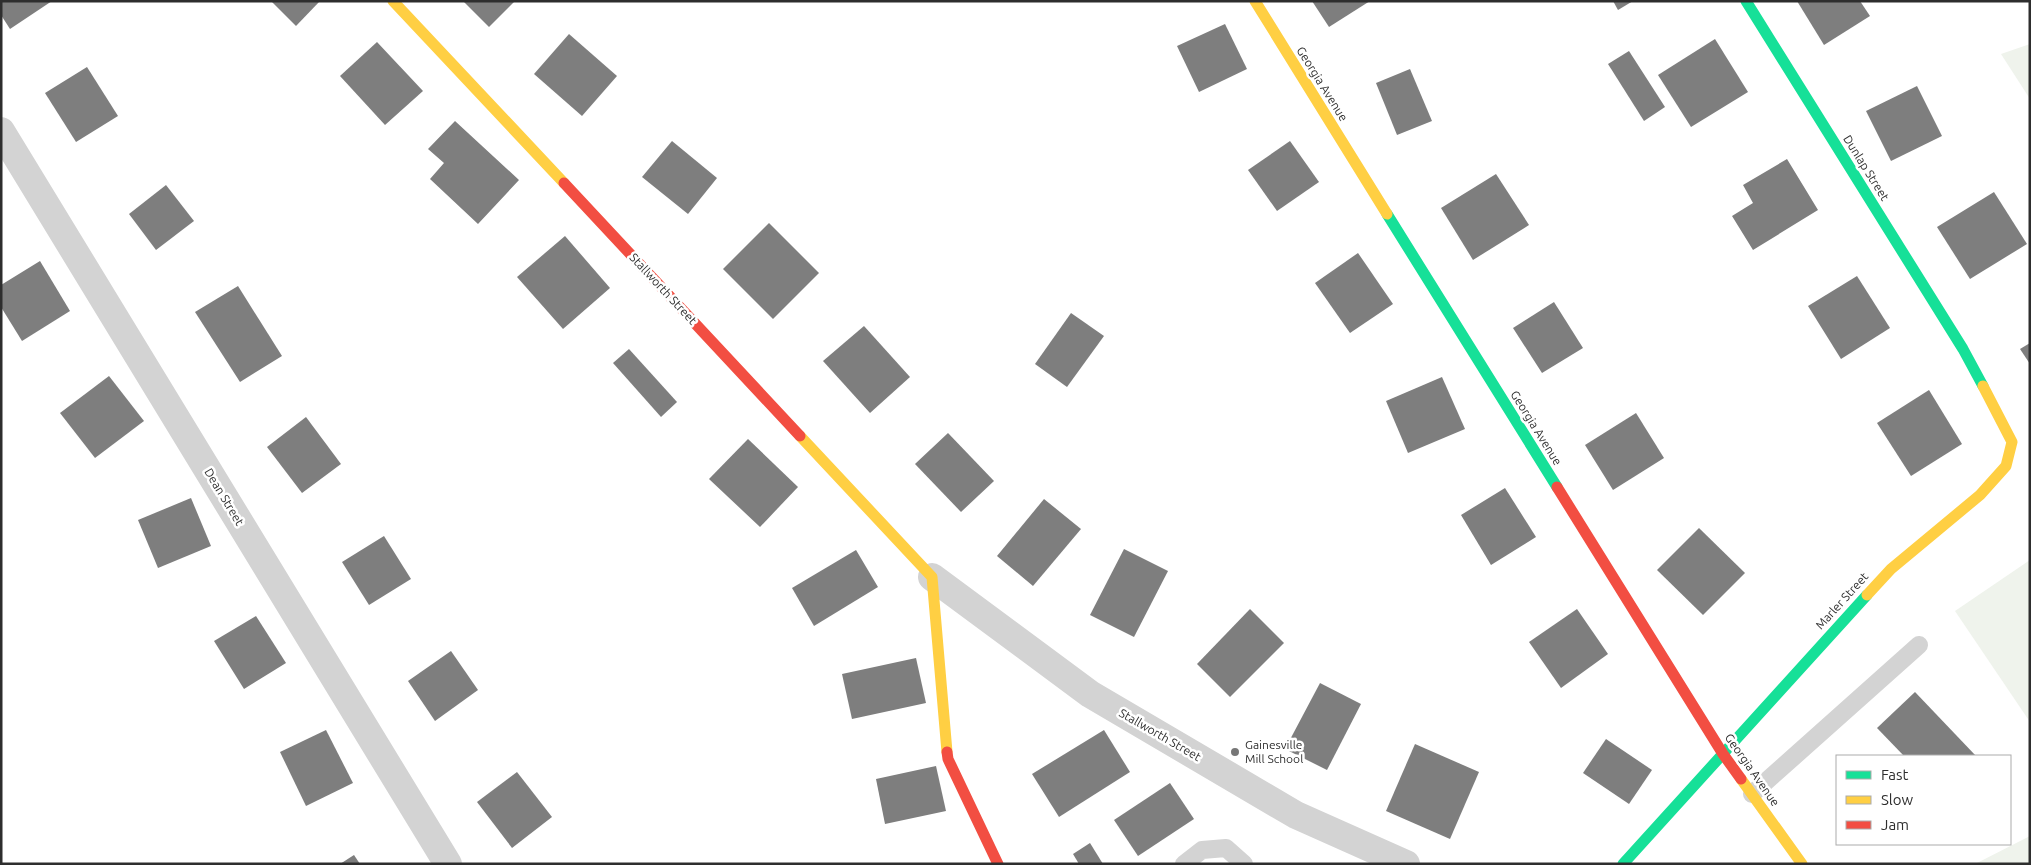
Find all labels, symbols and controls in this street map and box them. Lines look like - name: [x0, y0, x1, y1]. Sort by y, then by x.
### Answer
- street label: Georgia Avenue: [1294, 44, 1351, 123]
- street label: Dunlap Street: [1841, 133, 1892, 203]
- street label: Stallworth Street: [627, 251, 700, 327]
- street label: Georgia Avenue: [1508, 388, 1565, 467]
- street label: Dean Street: [202, 466, 247, 528]
- street label: Marler Street: [1813, 569, 1871, 632]
- street label: Stallworth Street: [1117, 706, 1204, 763]
- street label: Georgia Avenue: [1723, 731, 1782, 808]
- place label: Gainesville Mill School: [1245, 738, 1303, 765]
- marker: Gainesville Mill School: [1229, 746, 1241, 758]
- legend: [1836, 755, 2011, 845]
- text: Fast: [1881, 766, 1909, 783]
- text: Slow: [1881, 791, 1914, 808]
- text: Jam: [1881, 816, 1909, 833]

